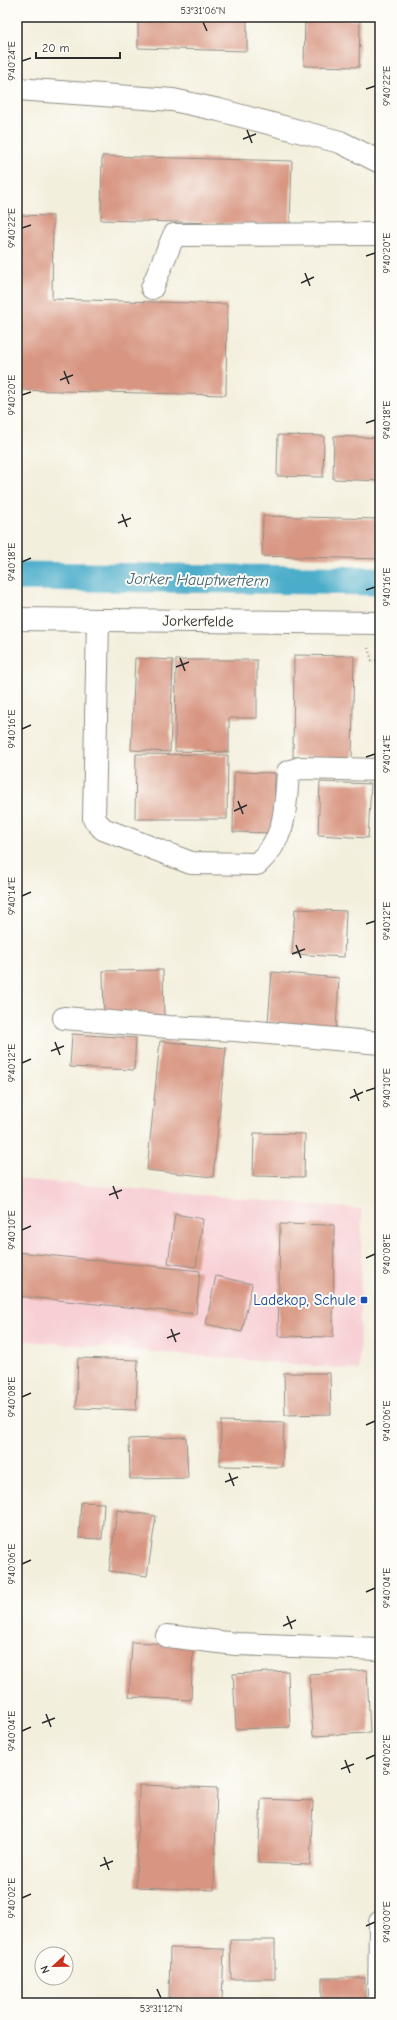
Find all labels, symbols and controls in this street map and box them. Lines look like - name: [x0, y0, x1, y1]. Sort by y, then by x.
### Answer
- text: 53°31'06"N: [181, 5, 225, 17]
- scale bar: [36, 34, 120, 60]
- text: 9°40'24"E: [6, 41, 18, 81]
- text: 20 m: [42, 41, 70, 55]
- text: 9°40'22"E: [381, 66, 393, 106]
- text: 9°40'22"E: [6, 208, 18, 248]
- text: 9°40'20"E: [381, 233, 393, 273]
- text: 9°40'20"E: [6, 375, 18, 415]
- text: 9°40'18"E: [381, 401, 393, 439]
- text: 9°40'18"E: [6, 543, 18, 581]
- text: 9°40'16"E: [381, 568, 393, 606]
- water label: Jorker Hauptwettern: [126, 570, 269, 590]
- street label: Jorkerfelde: [162, 611, 234, 631]
- text: 9°40'16"E: [6, 710, 18, 748]
- text: 9°40'14"E: [381, 735, 393, 773]
- text: 9°40'14"E: [6, 877, 18, 915]
- text: 9°40'12"E: [381, 902, 393, 940]
- text: 9°40'12"E: [6, 1044, 18, 1082]
- text: 9°40'10"E: [381, 1068, 393, 1108]
- text: 9°40'10"E: [6, 1210, 18, 1250]
- text: 9°40'08"E: [381, 1234, 393, 1274]
- place label: Ladekop, Schule: [253, 1291, 356, 1309]
- marker: Ladekop, Schule: [359, 1295, 369, 1305]
- text: 9°40'08"E: [6, 1377, 18, 1417]
- text: 9°40'06"E: [381, 1401, 393, 1441]
- text: 9°40'06"E: [6, 1544, 18, 1584]
- text: 9°40'04"E: [381, 1568, 393, 1608]
- text: 9°40'04"E: [6, 1711, 18, 1751]
- text: 9°40'02"E: [381, 1735, 393, 1775]
- text: 9°40'02"E: [6, 1878, 18, 1918]
- text: 9°40'00"E: [381, 1901, 393, 1943]
- north arrow: [34, 1946, 74, 1986]
- text: N: [38, 1964, 53, 1975]
- text: 53°31'12"N: [140, 2003, 182, 2015]

